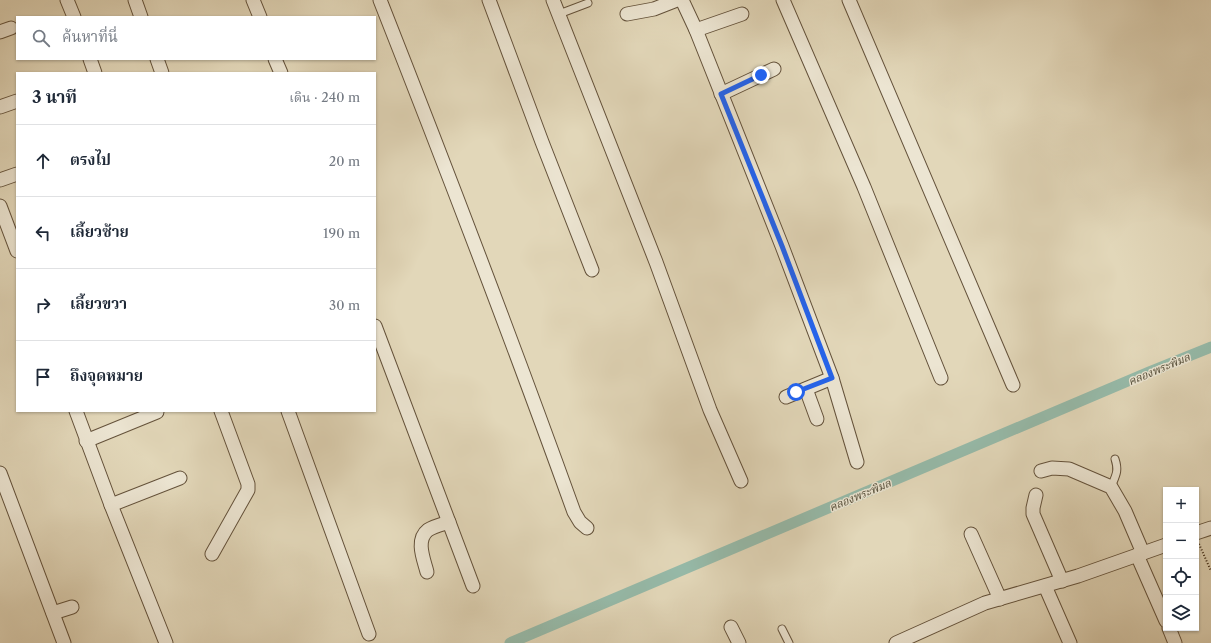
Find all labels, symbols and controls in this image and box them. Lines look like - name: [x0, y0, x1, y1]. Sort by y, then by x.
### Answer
- search box: [16, 16, 376, 60]
- icon: search: [30, 27, 52, 49]
- text: ค้นหาที่นี่: [62, 27, 118, 46]
- route end: [752, 66, 770, 84]
- text: 3 นาที: [32, 87, 77, 107]
- text: เดิน · 240 m: [289, 89, 360, 105]
- icon: ahead: [32, 150, 54, 172]
- text: ตรงไป: [70, 150, 111, 169]
- text: 20 m: [329, 153, 360, 169]
- icon: left: [32, 222, 54, 244]
- text: เลี้ยวซ้าย: [70, 222, 129, 241]
- text: 190 m: [323, 225, 360, 241]
- icon: right: [32, 294, 54, 316]
- text: เลี้ยวขวา: [70, 294, 127, 313]
- text: 30 m: [329, 297, 360, 313]
- water label: คลองพระพิมล: [1126, 350, 1192, 388]
- icon: arrive: [32, 366, 54, 388]
- text: ถึงจุดหมาย: [70, 366, 143, 385]
- route start: [787, 383, 805, 401]
- water label: คลองพระพิมล: [827, 476, 893, 514]
- map controls: [1163, 487, 1199, 631]
- button: +: [1163, 487, 1199, 523]
- button: −: [1163, 523, 1199, 559]
- button: locate: [1163, 559, 1199, 595]
- button: layers: [1163, 595, 1199, 631]

